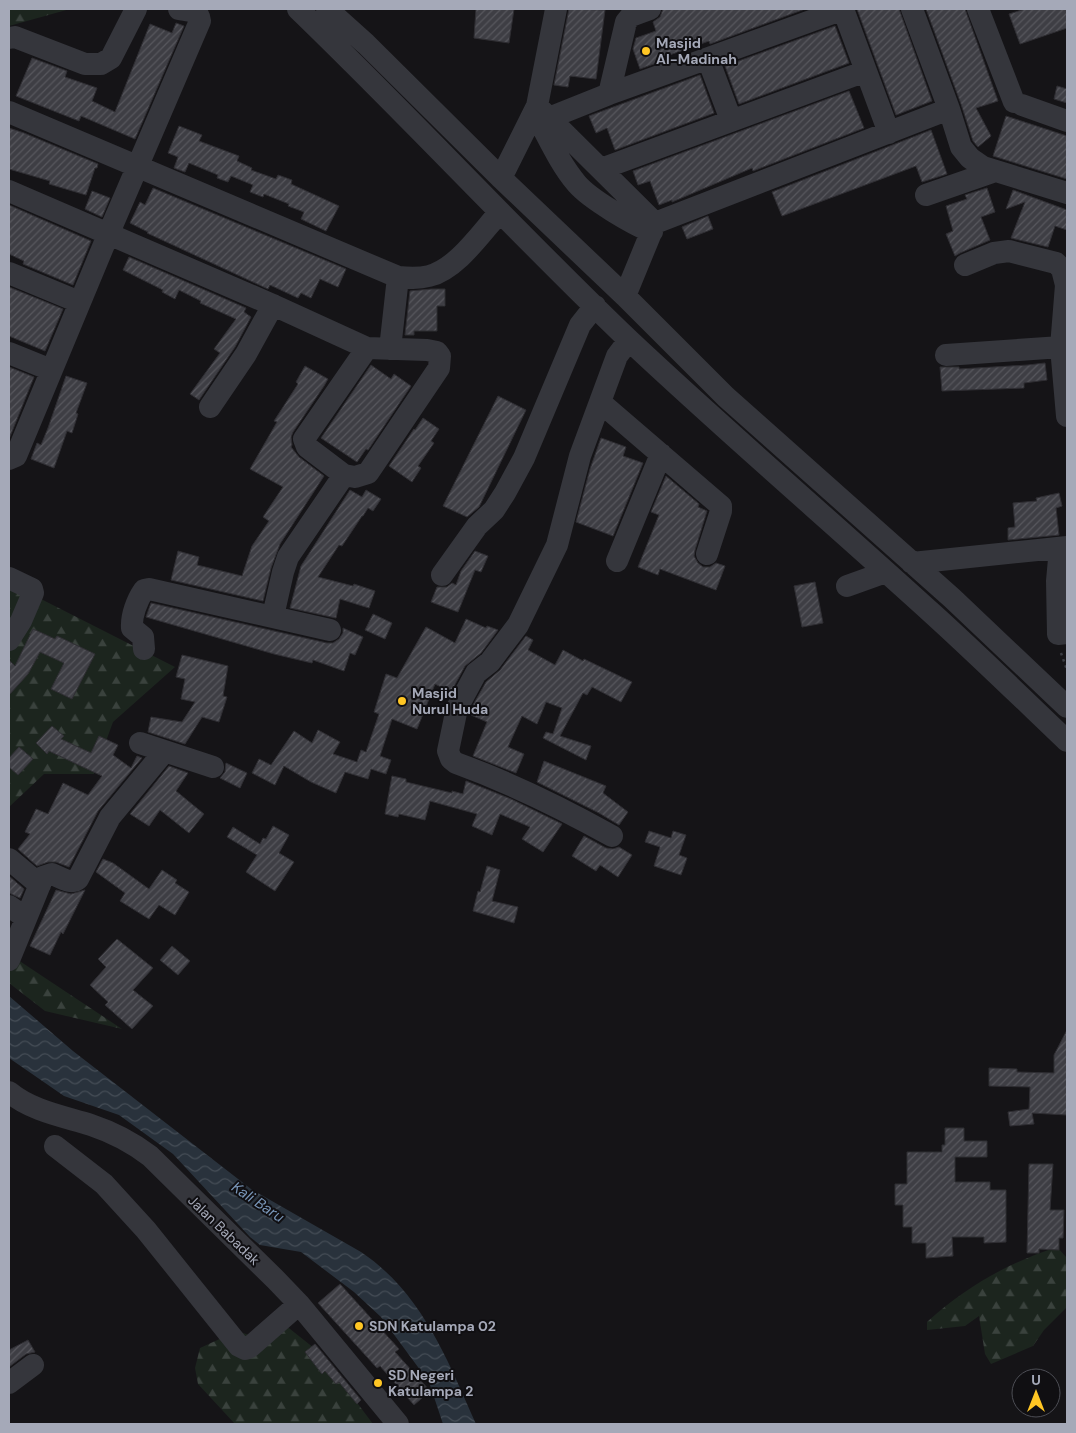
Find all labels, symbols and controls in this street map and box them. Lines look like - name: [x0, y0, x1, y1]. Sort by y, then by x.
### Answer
- place label: Masjid Al-Madinah: [656, 34, 737, 68]
- marker: Masjid Al-Madinah: [640, 45, 652, 57]
- place label: Masjid Nurul Huda: [412, 684, 488, 718]
- marker: Masjid Nurul Huda: [396, 695, 408, 707]
- water label: Kali Baru: [228, 1177, 289, 1227]
- street label: Jalan Babadak: [184, 1191, 264, 1269]
- place label: SDN Katulampa 02: [369, 1317, 496, 1335]
- marker: SDN Katulampa 02: [353, 1320, 365, 1332]
- place label: SD Negeri Katulampa 2: [388, 1366, 473, 1400]
- north arrow: [1011, 1368, 1061, 1418]
- text: U: [1031, 1371, 1041, 1389]
- marker: SD Negeri Katulampa 2: [372, 1377, 384, 1389]

